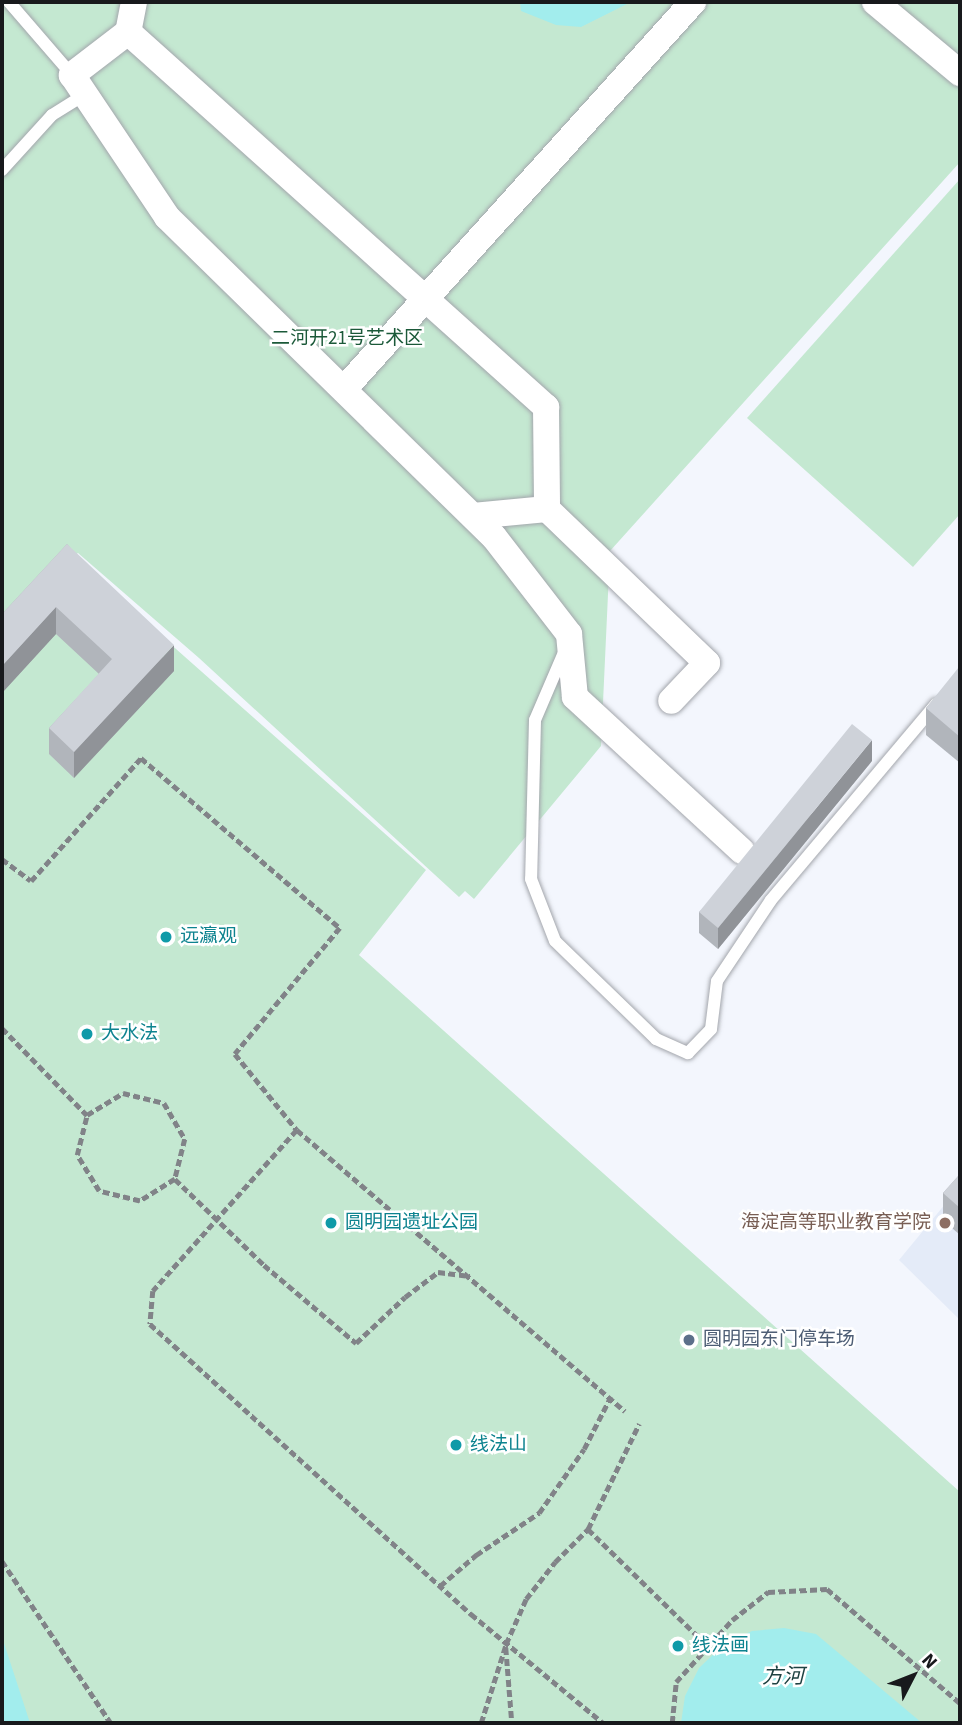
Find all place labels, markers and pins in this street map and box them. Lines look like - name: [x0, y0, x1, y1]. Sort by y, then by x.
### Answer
- place label: 远瀛观: [180, 926, 237, 948]
- marker: 远瀛观: [158, 929, 174, 945]
- place label: 大水法: [101, 1023, 158, 1045]
- marker: 大水法: [79, 1026, 95, 1042]
- place label: 圆明园遗址公园: [345, 1212, 478, 1234]
- place label: 海淀高等职业教育学院: [741, 1212, 931, 1234]
- marker: 圆明园遗址公园: [323, 1215, 339, 1231]
- marker: 海淀高等职业教育学院: [937, 1215, 953, 1231]
- place label: 圆明园东门停车场: [703, 1329, 855, 1351]
- marker: 圆明园东门停车场: [681, 1332, 697, 1348]
- place label: 线法山: [470, 1434, 527, 1456]
- marker: 线法山: [448, 1437, 464, 1453]
- place label: 线法画: [692, 1635, 749, 1657]
- marker: 线法画: [670, 1638, 686, 1654]

